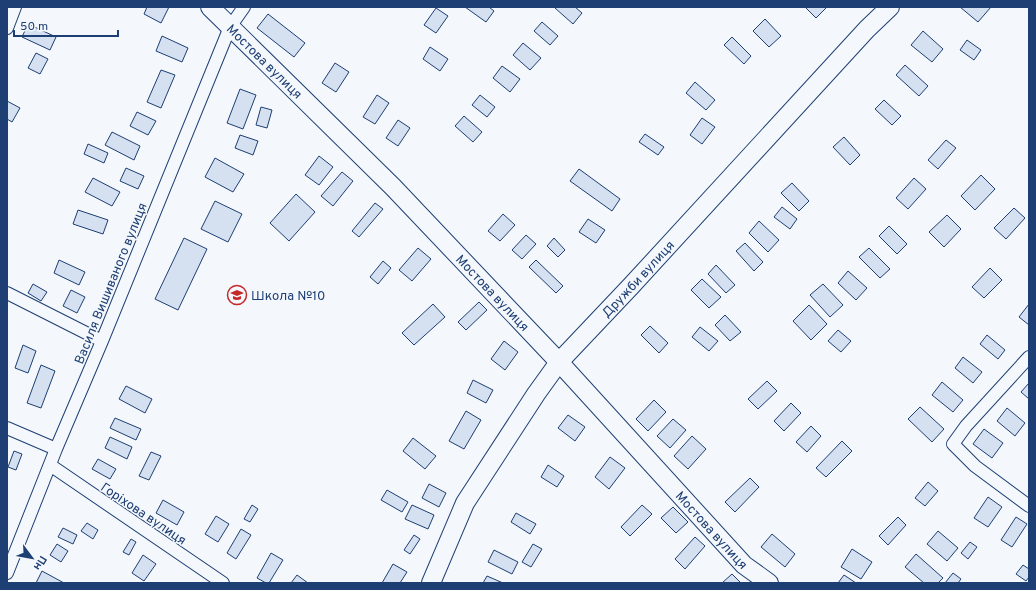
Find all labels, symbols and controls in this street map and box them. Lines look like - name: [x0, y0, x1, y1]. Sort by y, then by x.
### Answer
- scale bar: [14, 12, 118, 38]
- text: 50 m: [20, 19, 48, 35]
- street label: Мостова вулиця: [222, 22, 305, 103]
- street label: Василя Вишиваного вулиця: [72, 201, 152, 367]
- street label: Дружби вулиця: [599, 238, 679, 322]
- street label: Мостова вулиця: [451, 252, 532, 336]
- school or university icon: Школа №10: [226, 284, 248, 306]
- place label: Школа №10: [251, 289, 325, 305]
- street label: Горіхова вулиця: [97, 480, 189, 549]
- street label: Мостова вулиця: [671, 489, 750, 573]
- north arrow: [12, 538, 52, 578]
- text: Пн: [30, 553, 50, 573]

